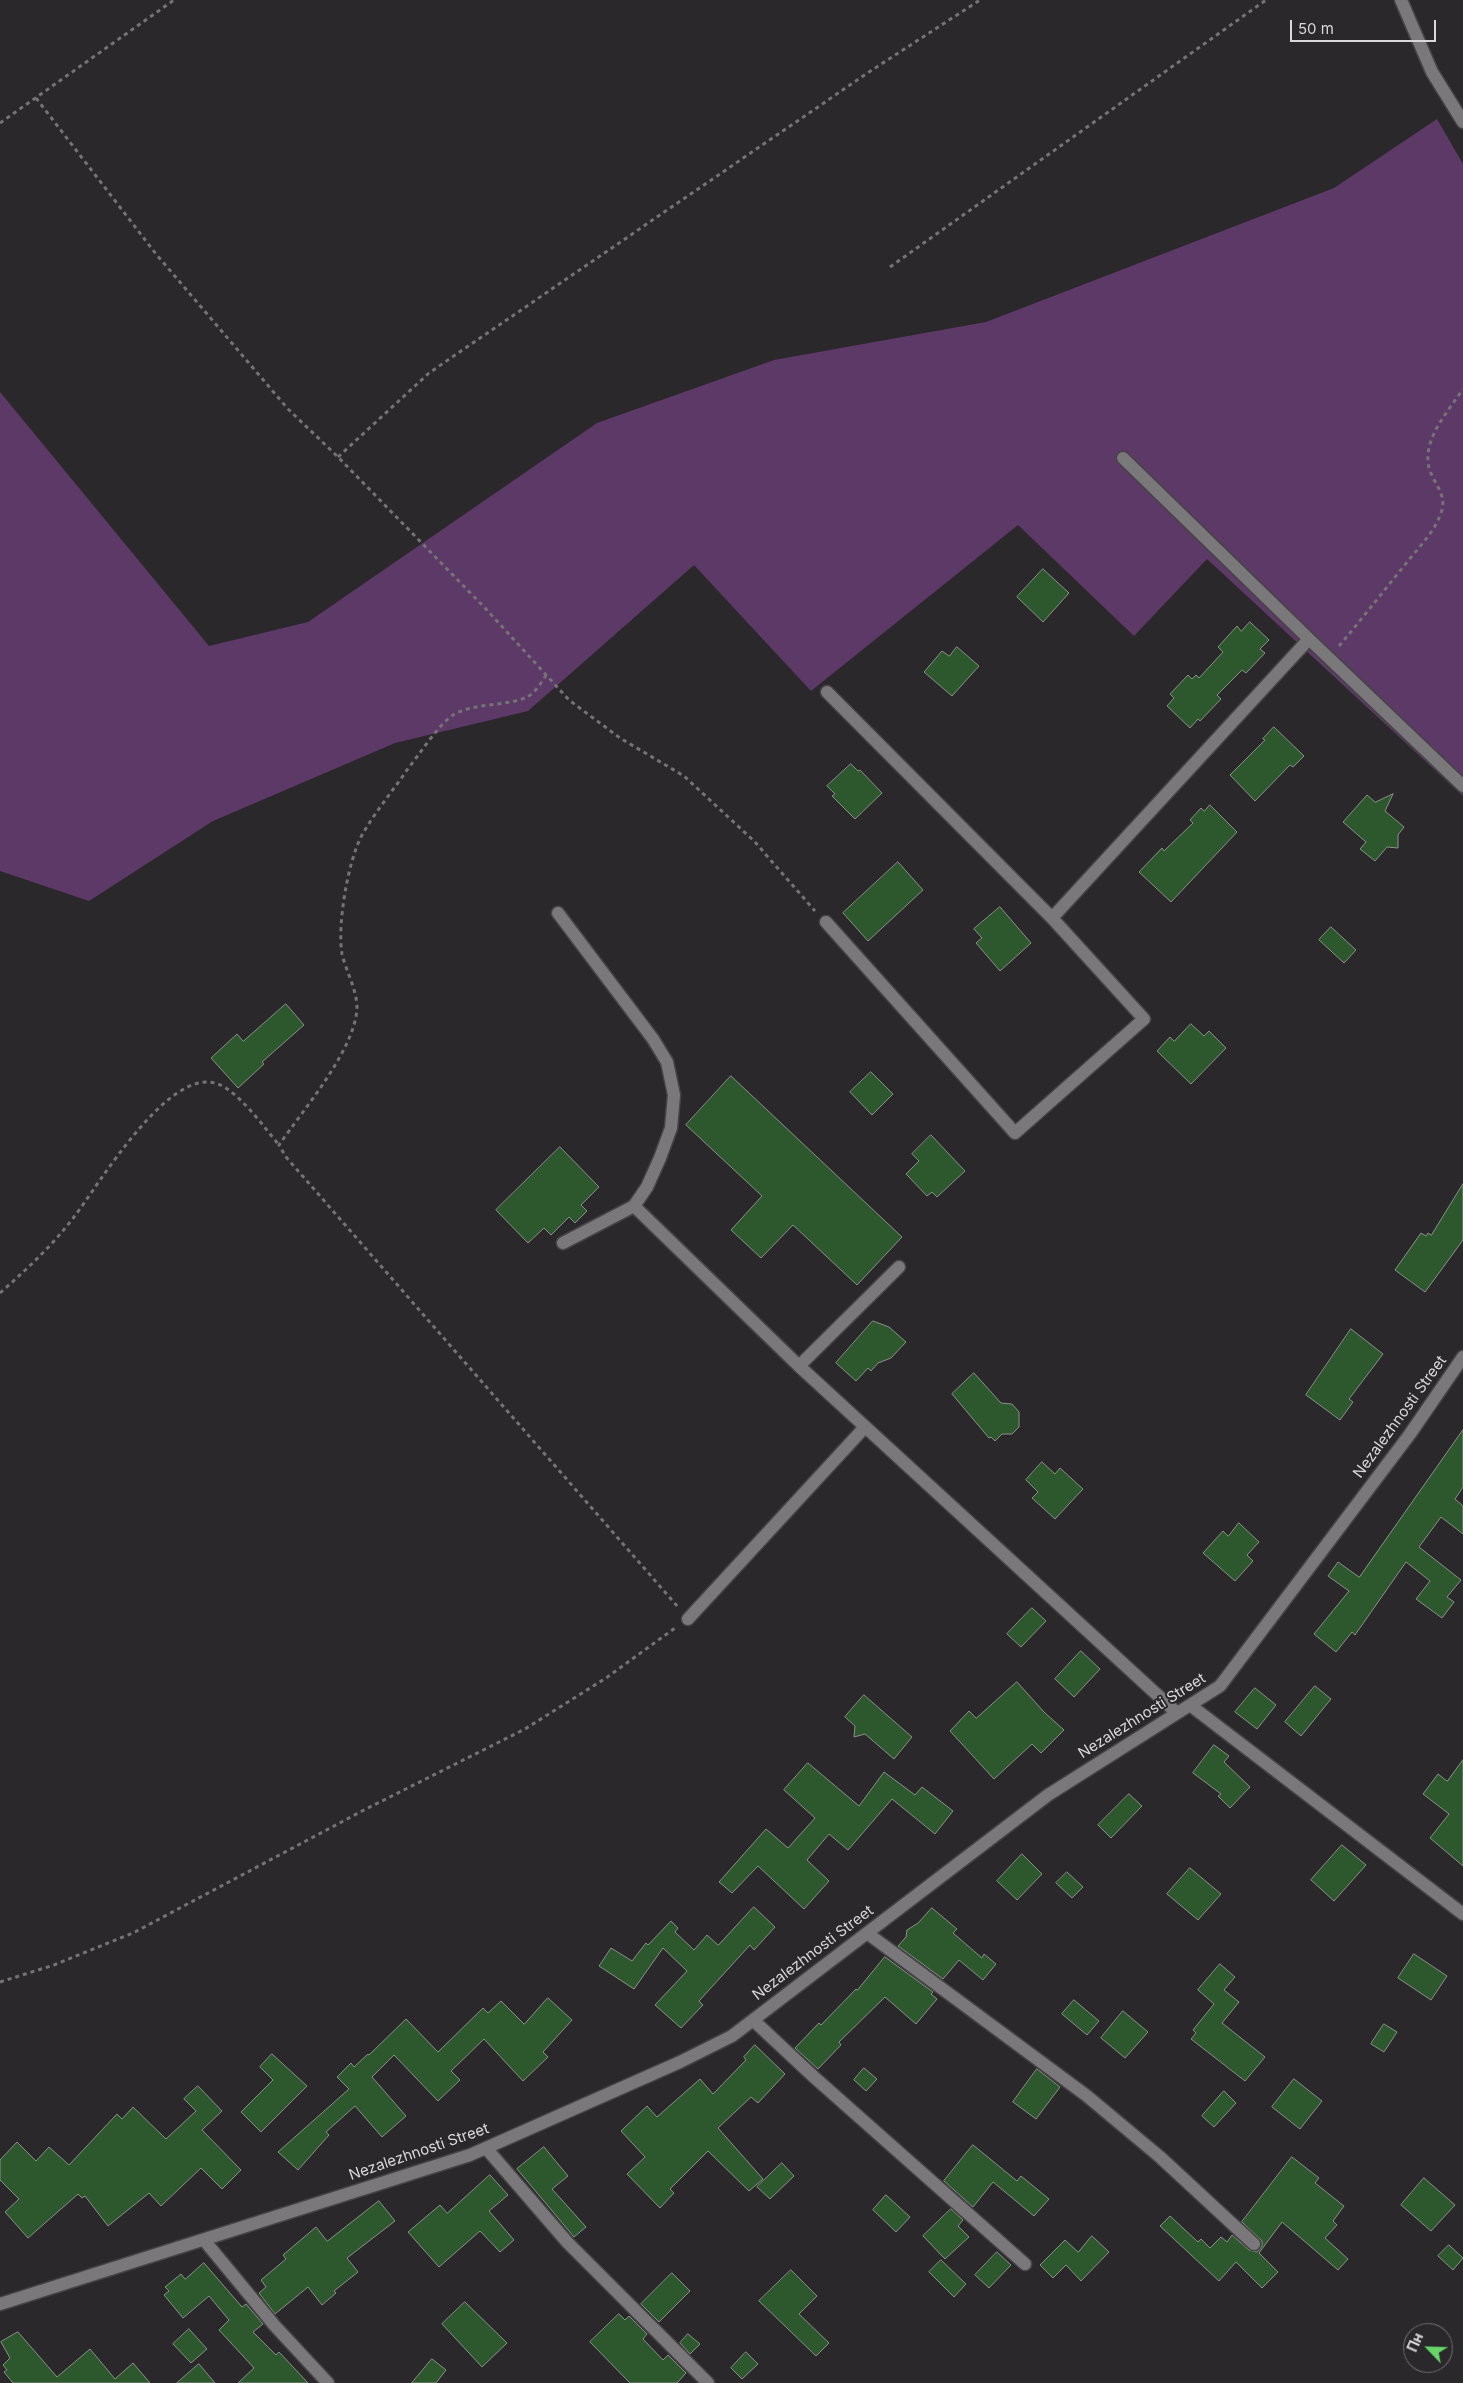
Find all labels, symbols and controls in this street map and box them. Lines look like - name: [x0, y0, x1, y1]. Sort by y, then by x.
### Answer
- scale bar: [1293, 10, 1439, 42]
- text: 50 m: [1298, 19, 1334, 38]
- street label: Nezalezhnosti Street: [1350, 1352, 1450, 1482]
- street label: Nezalezhnosti Street: [1075, 1669, 1209, 1763]
- street label: Nezalezhnosti Street: [749, 1902, 877, 2004]
- street label: Nezalezhnosti Street: [347, 2120, 491, 2184]
- north arrow: [1403, 2323, 1453, 2373]
- text: Пн: [1403, 2330, 1426, 2354]

